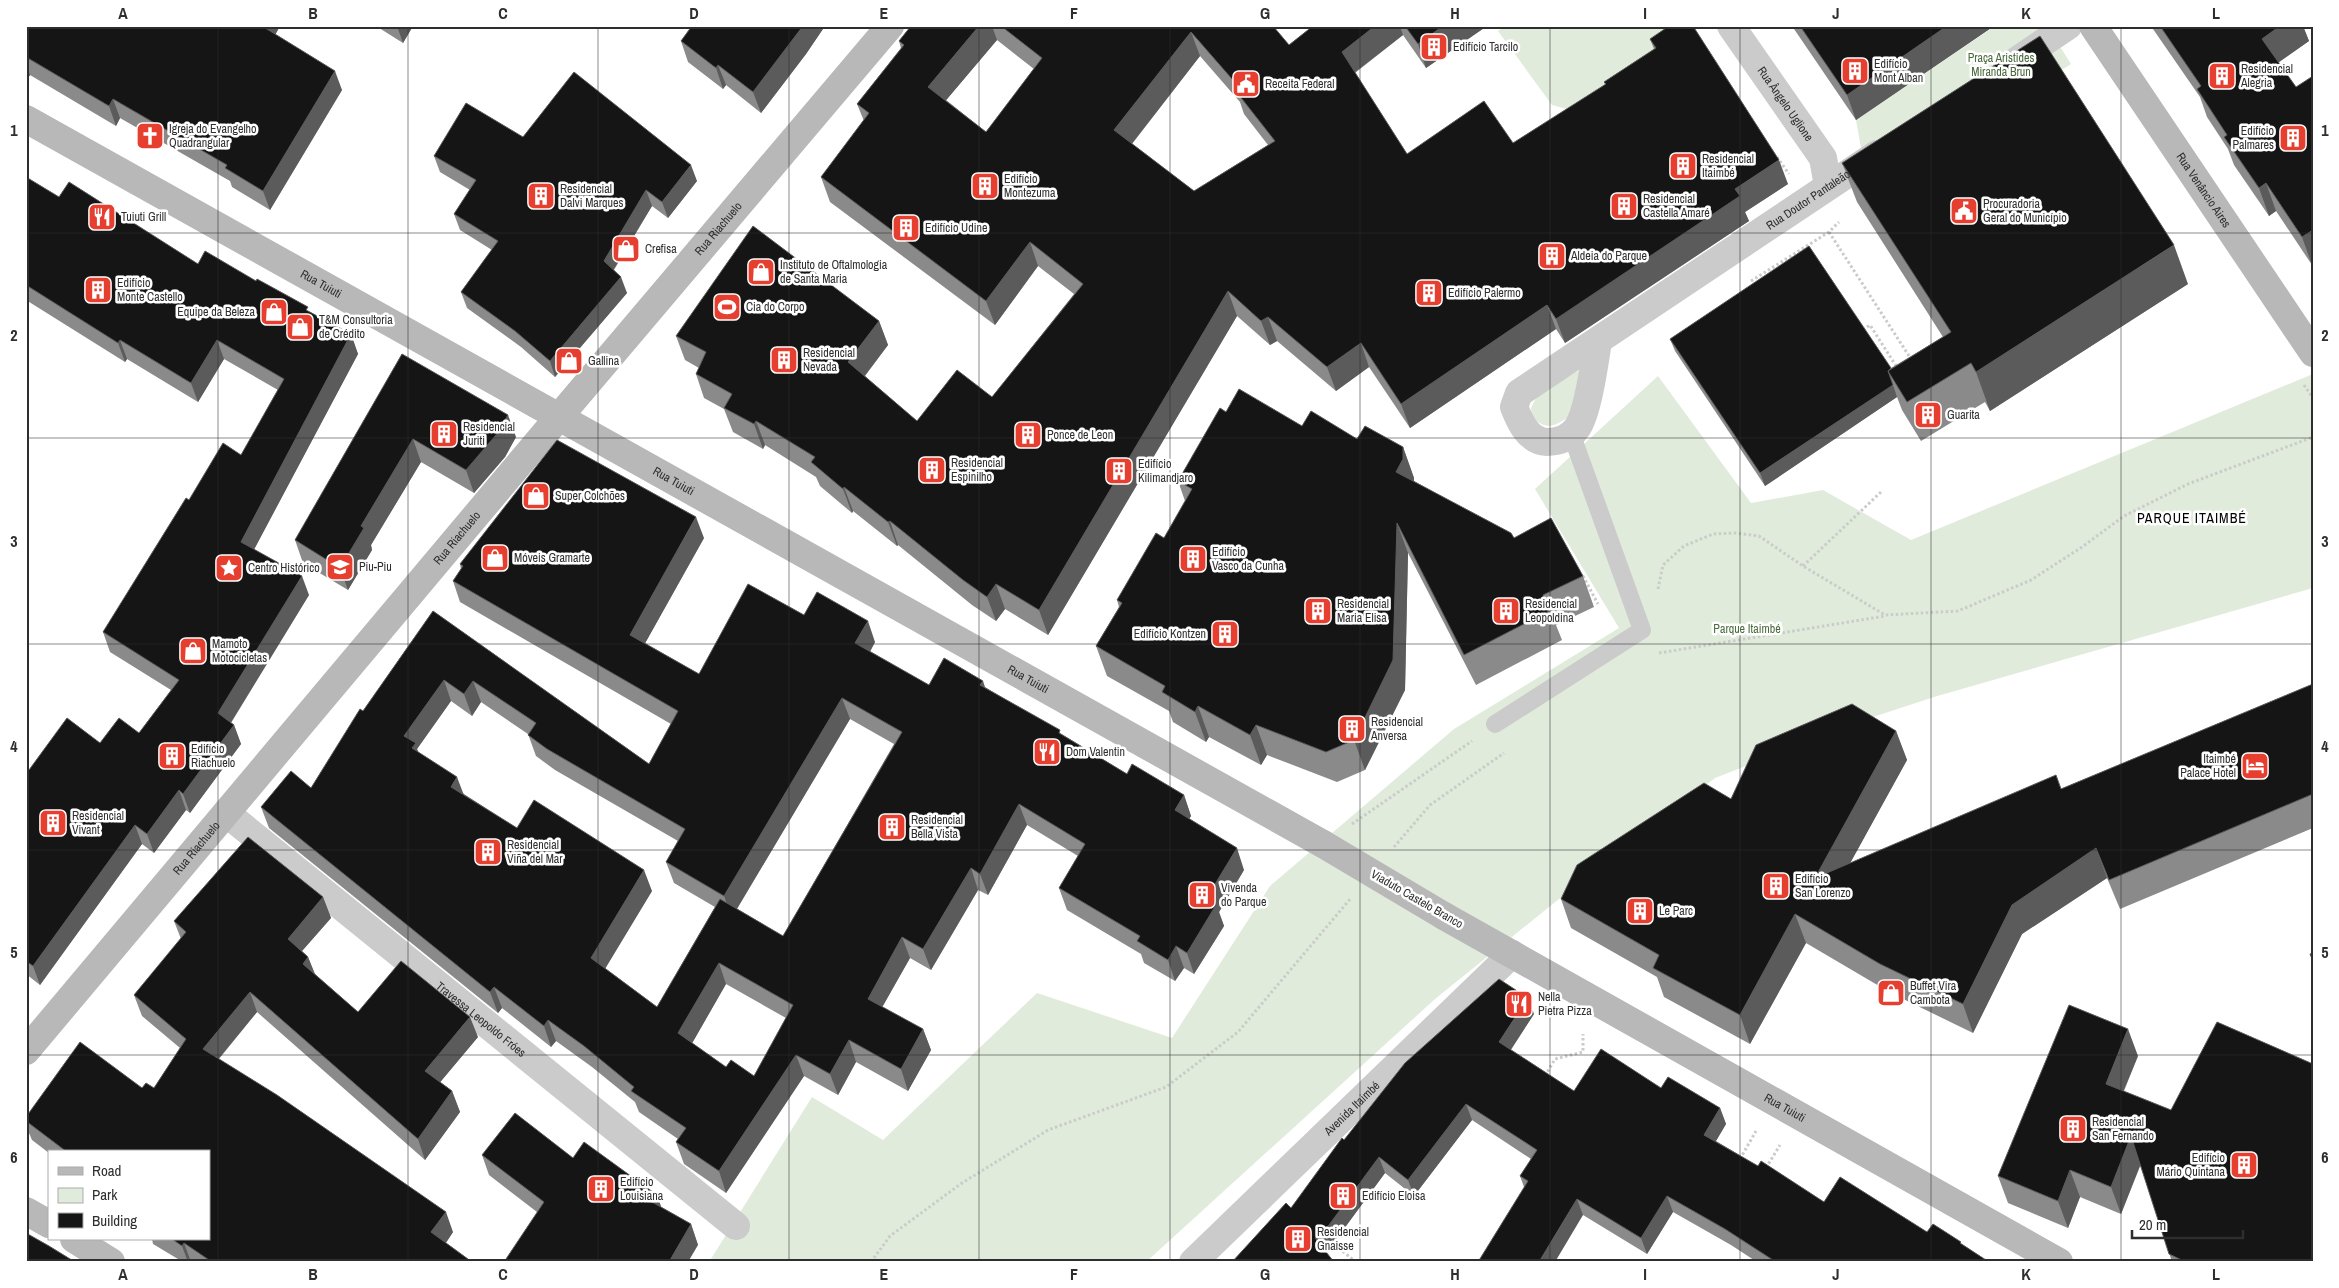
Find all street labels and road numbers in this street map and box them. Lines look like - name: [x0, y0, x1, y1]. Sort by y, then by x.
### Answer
- street label: Rua Ângelo Uglione: [1754, 63, 1817, 144]
- street label: Rua Venâncio Aires: [2173, 150, 2235, 231]
- street label: Rua Doutor Pantaleão: [1763, 166, 1853, 234]
- street label: Rua Riachuelo: [691, 199, 746, 259]
- street label: Rua Tuiuti: [297, 266, 345, 302]
- street label: Rua Tuiuti: [650, 463, 697, 499]
- street label: Rua Riachuelo: [430, 508, 484, 568]
- street label: Rua Tuiuti: [1005, 661, 1052, 697]
- street label: Rua Riachuelo: [169, 818, 224, 878]
- street label: Viaduto Castelo Branco: [1368, 866, 1466, 932]
- street label: Travessa Leopoldo Fróes: [433, 978, 529, 1061]
- street label: Avenida Itaimbé: [1320, 1078, 1383, 1140]
- street label: Rua Tuiuti: [1761, 1090, 1808, 1126]

